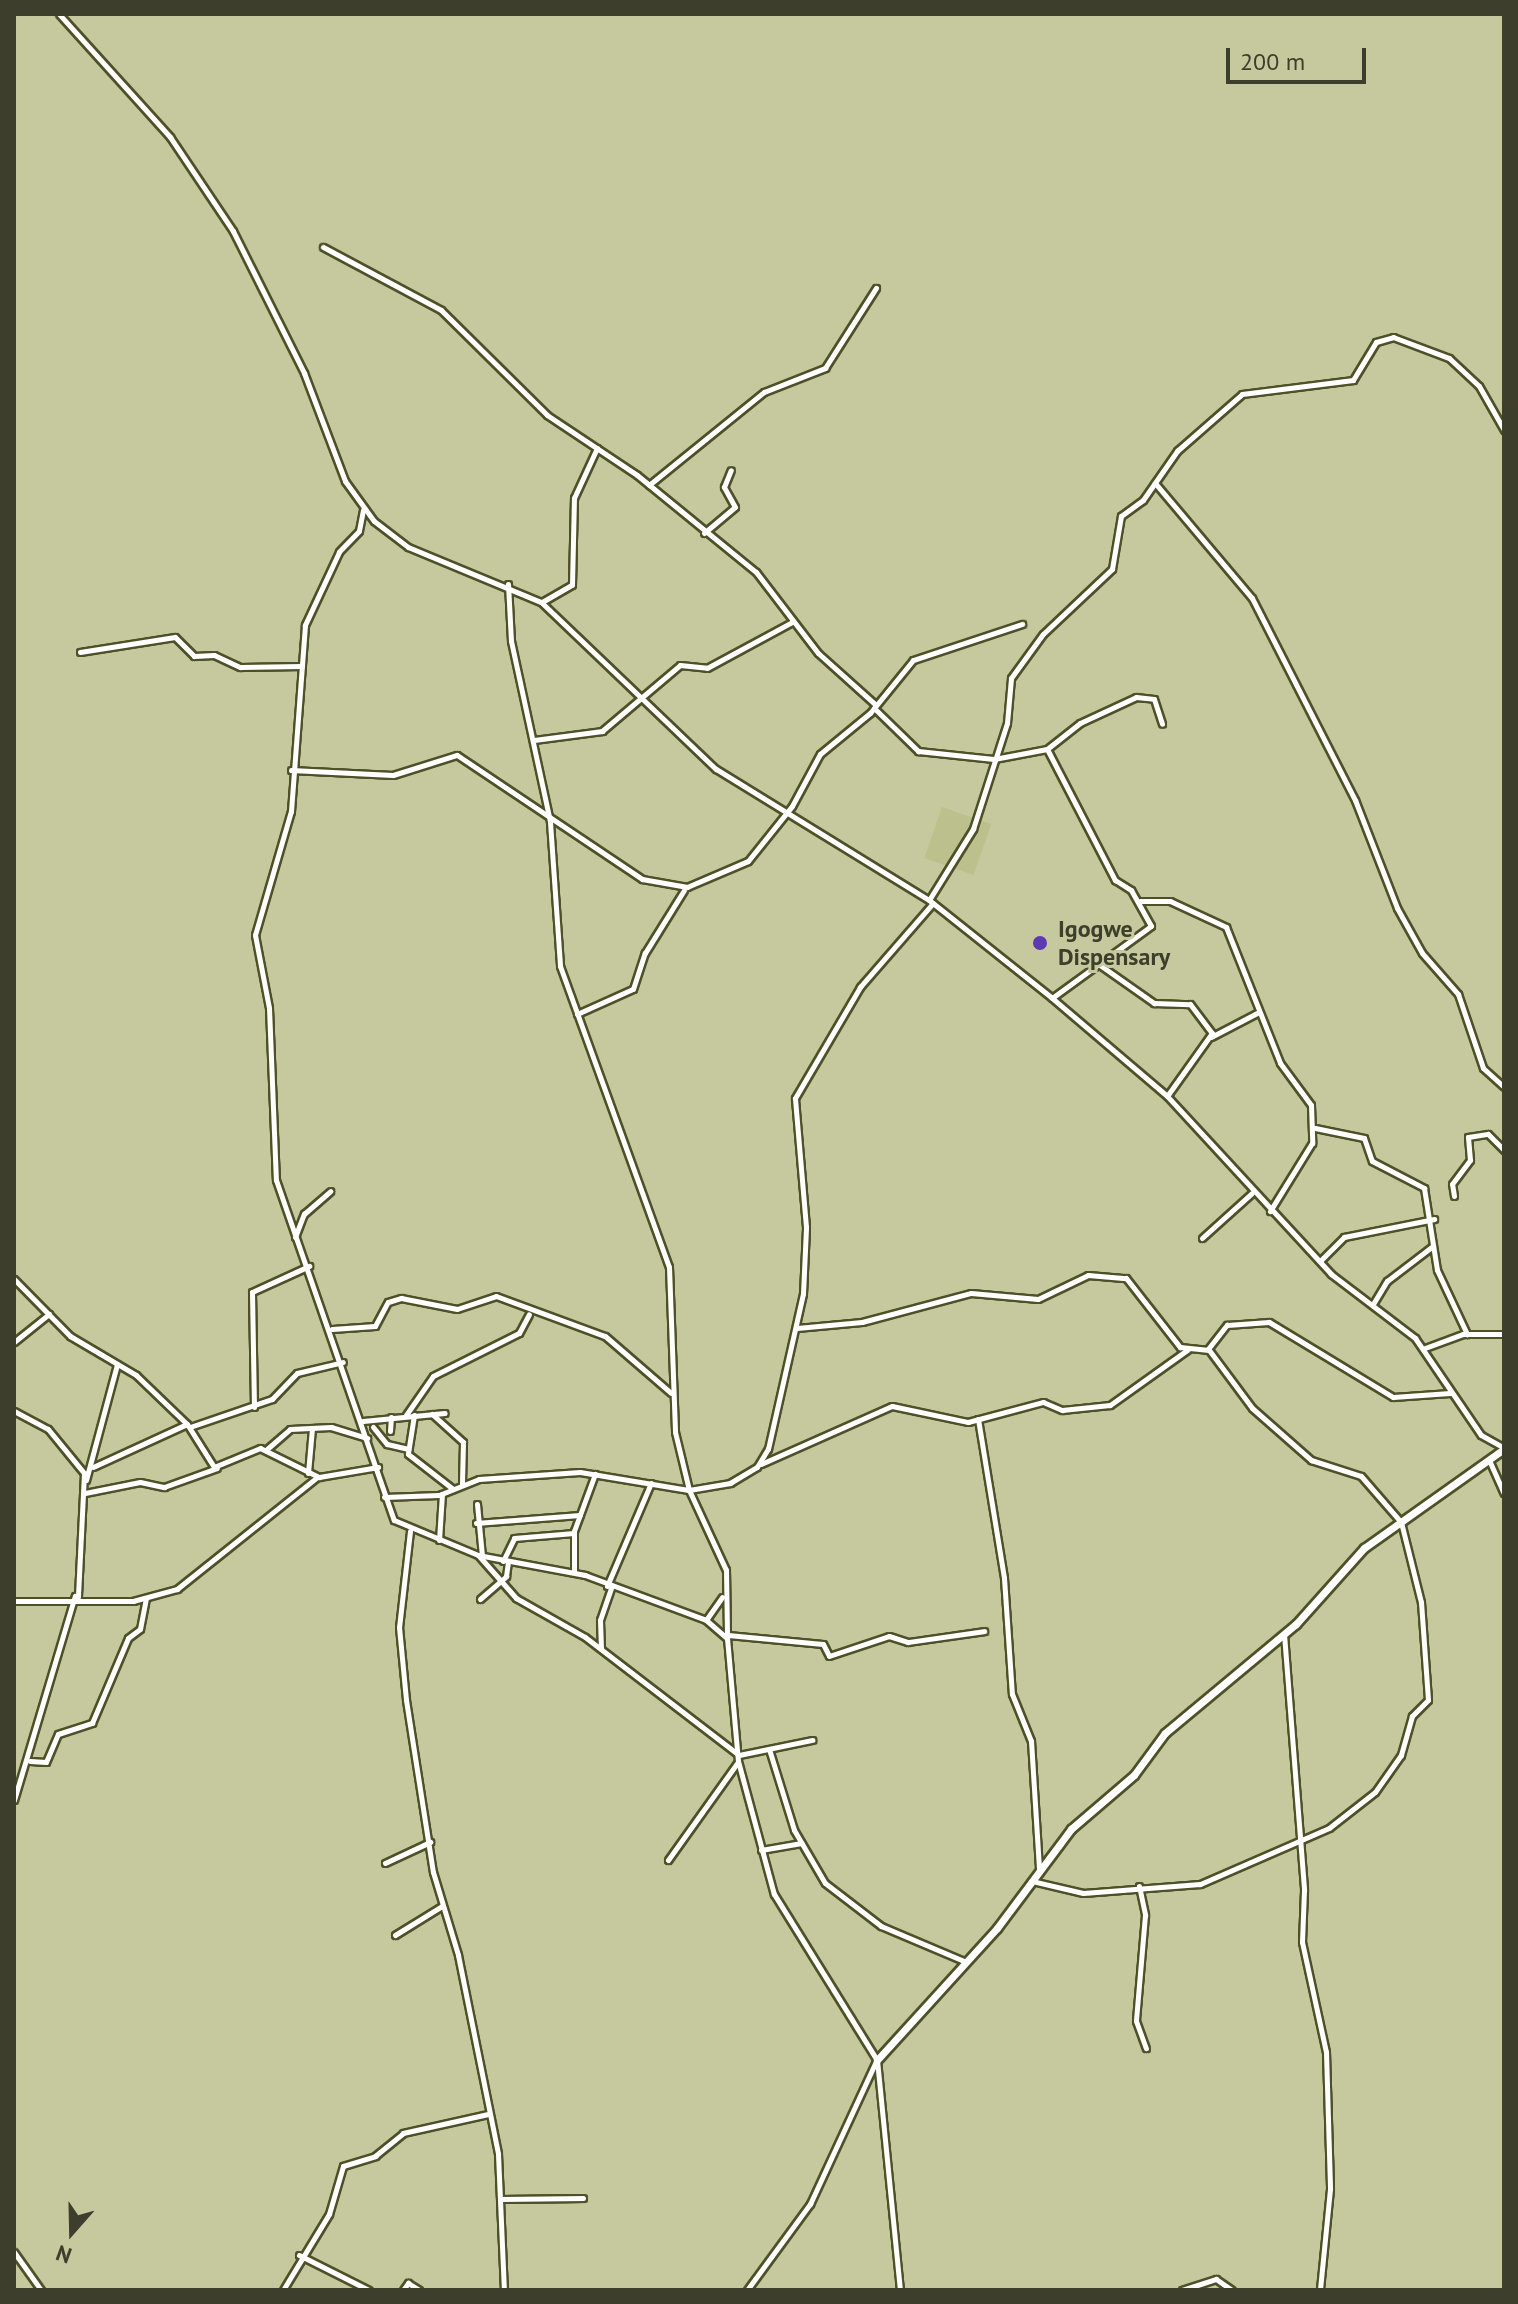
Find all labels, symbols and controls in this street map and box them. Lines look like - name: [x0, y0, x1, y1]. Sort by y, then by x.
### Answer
- scale bar: [1230, 32, 1370, 82]
- text: 200 m: [1240, 46, 1305, 77]
- place label: Igogwe Dispensary: [1058, 915, 1170, 971]
- marker: Igogwe Dispensary: [1029, 932, 1051, 954]
- north arrow: [32, 2192, 112, 2272]
- text: N: [52, 2239, 75, 2270]

